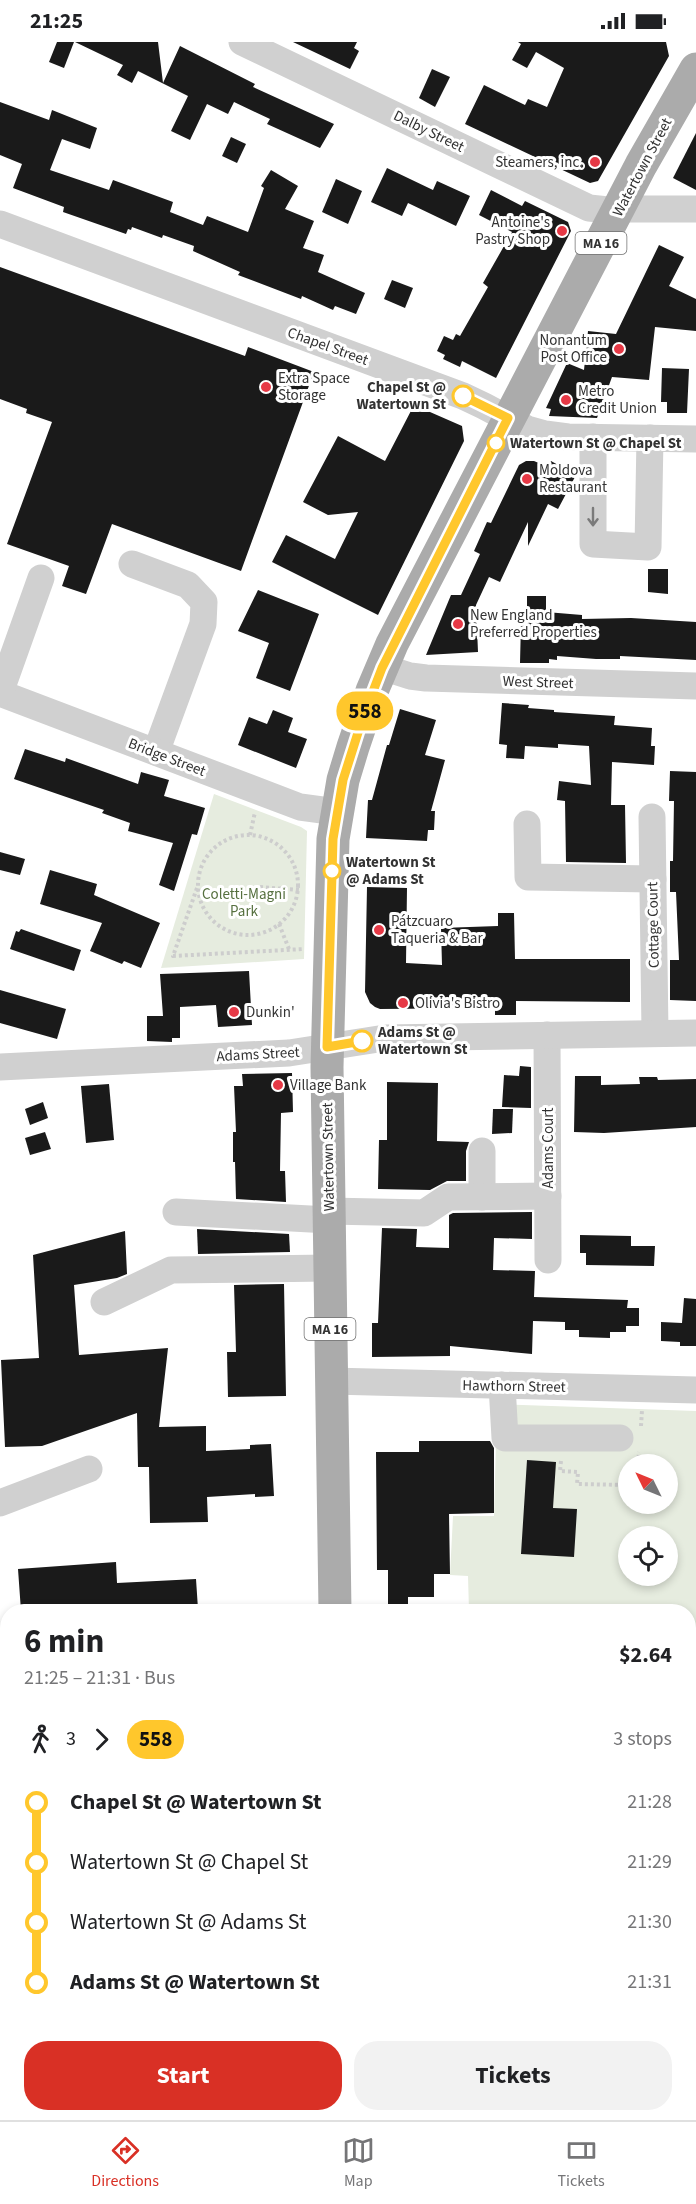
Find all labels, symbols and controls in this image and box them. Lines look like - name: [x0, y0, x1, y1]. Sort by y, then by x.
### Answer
- text: 21:25: [30, 5, 83, 37]
- street label: Dalby Street: [390, 105, 468, 158]
- street label: Watertown Street: [608, 114, 677, 220]
- place label: Steamers, inc.: [495, 152, 583, 173]
- marker: Steamers, inc.: [588, 155, 602, 169]
- place label: Antoine's Pastry Shop: [475, 212, 550, 250]
- marker: Antoine's Pastry Shop: [555, 224, 569, 238]
- road number: MA 16: [576, 232, 626, 254]
- street label: Chapel Street: [285, 322, 371, 371]
- place label: Nonantum Post Office: [540, 330, 607, 368]
- marker: Nonantum Post Office: [612, 342, 626, 356]
- place label: Extra Space Storage: [278, 368, 350, 406]
- place label: Chapel St @ Watertown St: [357, 377, 446, 415]
- marker: Extra Space Storage: [259, 380, 273, 394]
- place label: Metro Credit Union: [578, 381, 657, 419]
- marker: Chapel St @ Watertown St: [452, 385, 474, 407]
- marker: Metro Credit Union: [559, 393, 573, 407]
- place label: Watertown St @ Chapel St: [510, 433, 682, 454]
- marker: Watertown St @ Chapel St: [487, 434, 505, 452]
- place label: Moldova Restaurant: [539, 460, 607, 498]
- marker: Moldova Restaurant: [520, 472, 534, 486]
- one-way arrow: [587, 506, 599, 526]
- place label: New England Preferred Properties: [470, 605, 597, 643]
- marker: New England Preferred Properties: [451, 617, 465, 631]
- street label: West Street: [502, 671, 574, 694]
- line badge: 558: [330, 692, 400, 730]
- text: 558: [348, 696, 382, 726]
- street label: Bridge Street: [125, 733, 209, 782]
- place label: Watertown St @ Adams St: [346, 852, 436, 890]
- marker: Watertown St @ Adams St: [323, 862, 341, 880]
- street label: Cottage Court: [642, 882, 665, 968]
- park label: Coletti-Magni Park: [202, 884, 286, 922]
- place label: Pátzcuaro Taqueria & Bar: [391, 911, 483, 949]
- marker: Pátzcuaro Taqueria & Bar: [372, 923, 386, 937]
- place label: Olivia's Bistro: [415, 993, 500, 1014]
- marker: Olivia's Bistro: [396, 996, 410, 1010]
- place label: Dunkin': [246, 1002, 295, 1023]
- marker: Dunkin': [227, 1005, 241, 1019]
- place label: Adams St @ Watertown St: [377, 1022, 468, 1060]
- marker: Adams St @ Watertown St: [351, 1030, 373, 1052]
- street label: Adams Street: [216, 1042, 300, 1067]
- place label: Village Bank: [290, 1075, 367, 1096]
- marker: Village Bank: [271, 1078, 285, 1092]
- street label: Watertown Street: [317, 1102, 340, 1212]
- street label: Adams Court: [538, 1108, 559, 1188]
- road number: MA 16: [304, 1318, 356, 1340]
- street label: Hawthorn Street: [462, 1375, 566, 1398]
- north arrow: [618, 1454, 678, 1514]
- map controls: [618, 1454, 678, 1586]
- button: locate: [618, 1526, 678, 1586]
- text: 6 min: [24, 1618, 104, 1665]
- text: $2.64: [619, 1639, 672, 1671]
- text: 21:25 – 21:31 · Bus: [24, 1664, 175, 1692]
- icon: walk: [24, 1723, 57, 1756]
- icon: forward: [85, 1723, 118, 1756]
- text: 558: [139, 1724, 172, 1754]
- text: 3: [66, 1725, 76, 1753]
- text: 3 stops: [613, 1725, 672, 1753]
- text: Chapel St @ Watertown St: [70, 1786, 321, 1818]
- text: 21:28: [627, 1788, 672, 1816]
- text: Watertown St @ Chapel St: [70, 1846, 308, 1878]
- text: 21:29: [627, 1848, 672, 1876]
- text: Watertown St @ Adams St: [70, 1906, 307, 1938]
- text: 21:30: [627, 1908, 672, 1936]
- text: Adams St @ Watertown St: [70, 1966, 320, 1998]
- text: 21:31: [627, 1968, 672, 1996]
- button: Start: [24, 2041, 342, 2110]
- button: Tickets: [354, 2041, 672, 2110]
- tab: Directions: [91, 2134, 159, 2192]
- tab: Map: [342, 2134, 375, 2192]
- tab: Tickets: [557, 2134, 605, 2192]

